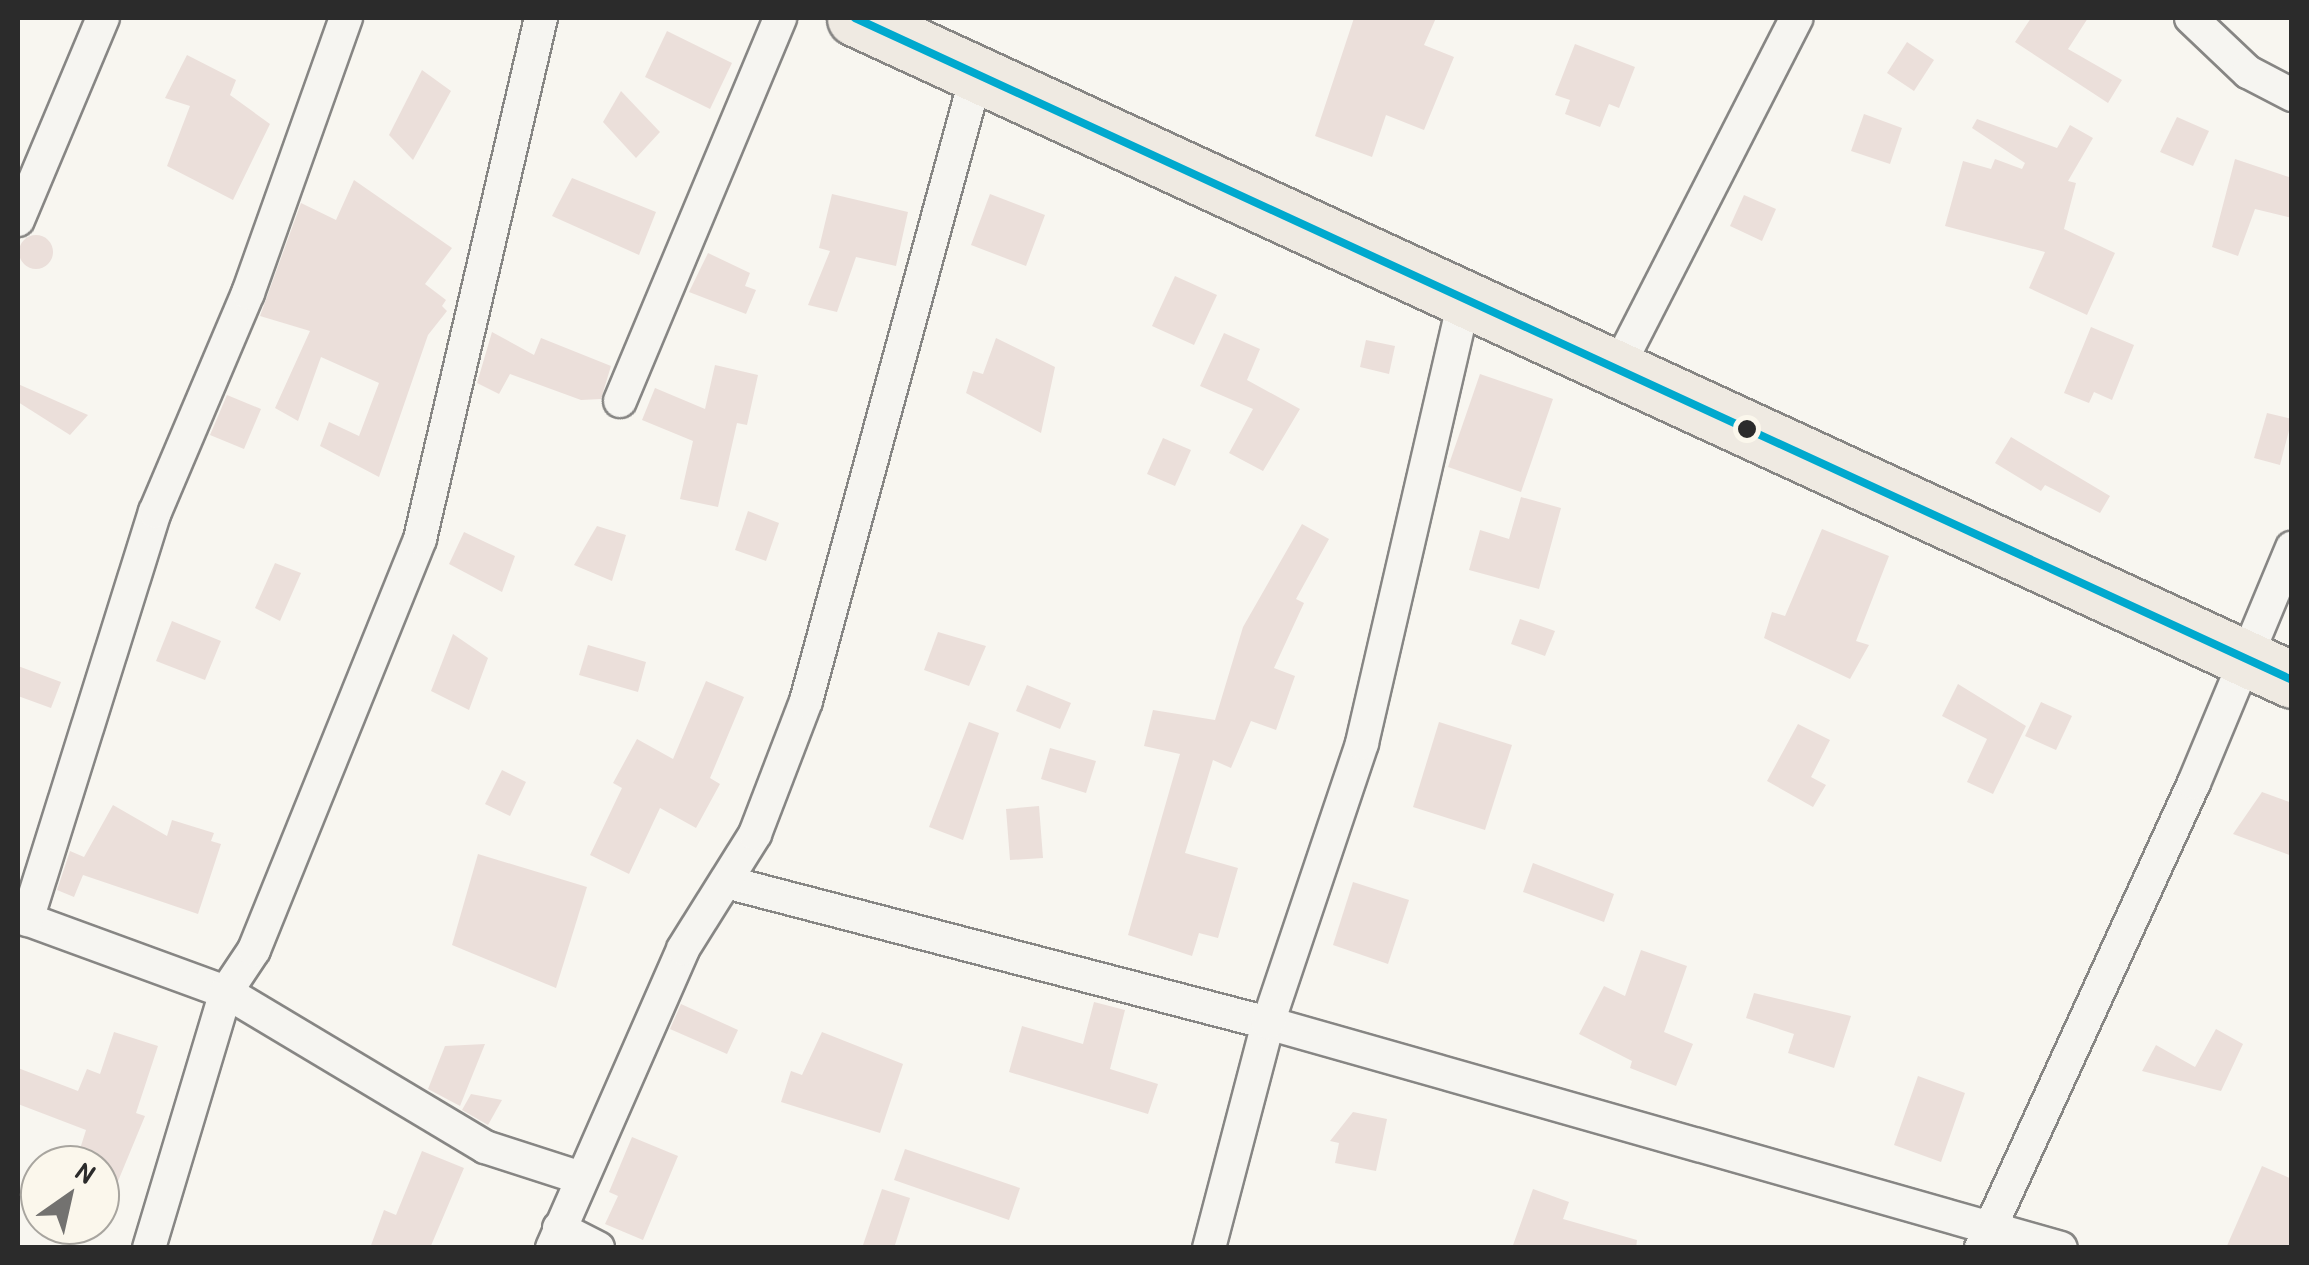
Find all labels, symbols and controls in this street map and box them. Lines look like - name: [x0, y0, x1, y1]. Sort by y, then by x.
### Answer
- unlabelled marker: [1737, 419, 1757, 439]
- north arrow: [20, 1145, 120, 1245]
- text: N: [69, 1152, 102, 1192]

